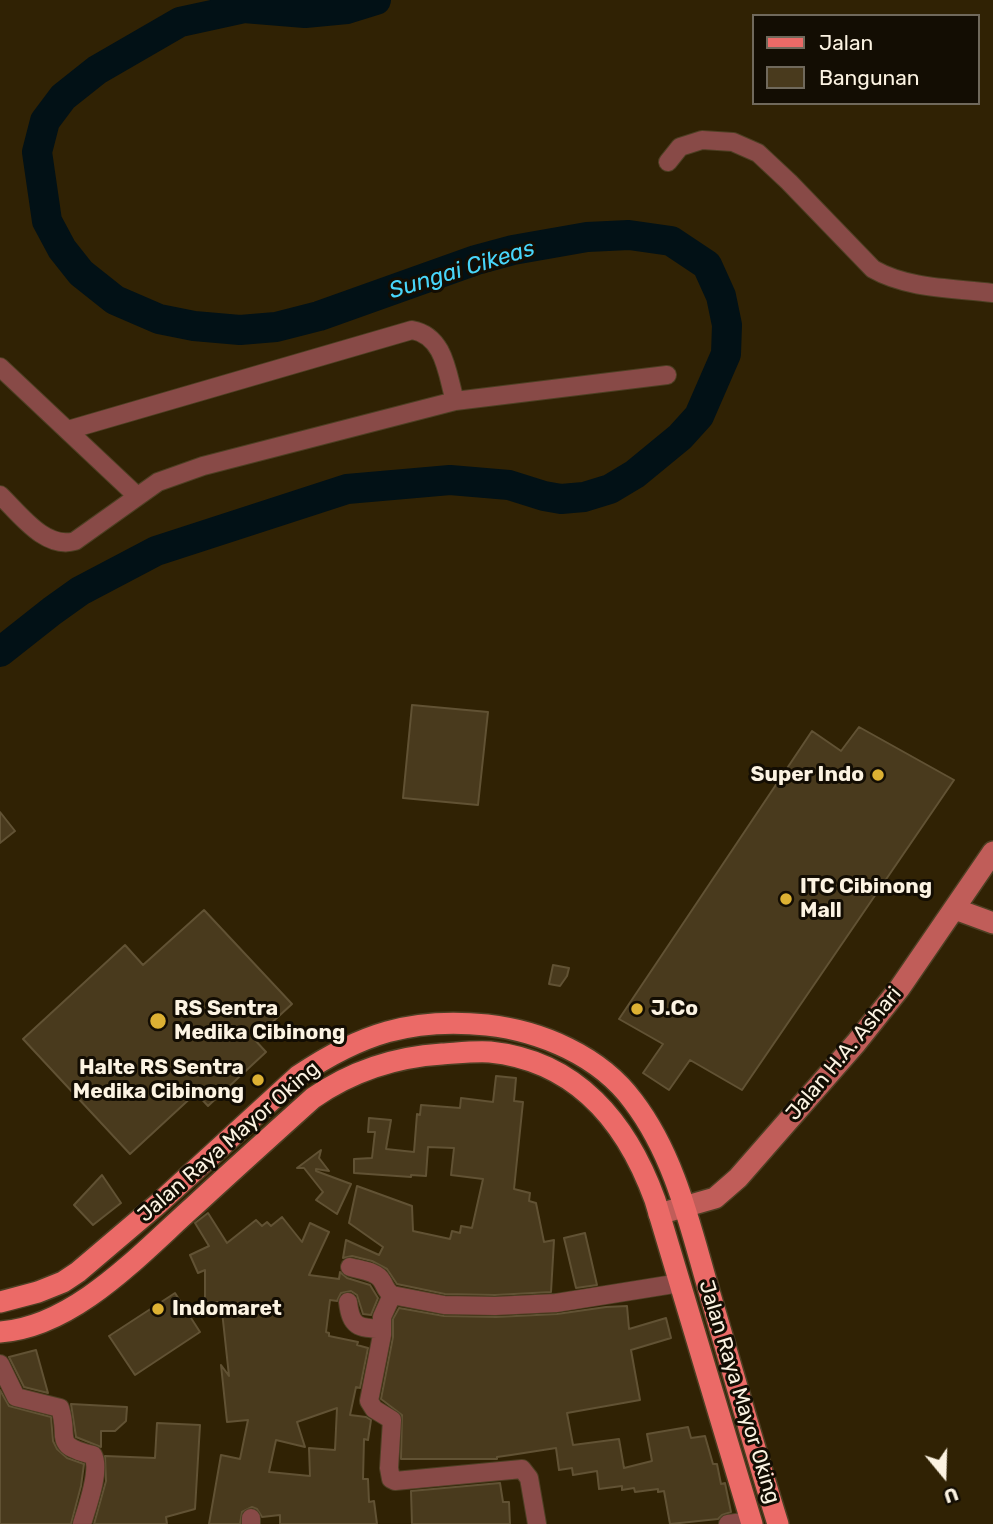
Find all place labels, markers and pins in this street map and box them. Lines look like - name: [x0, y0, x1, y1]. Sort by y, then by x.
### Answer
- place label: Super Indo: [750, 762, 864, 788]
- marker: Super Indo: [870, 767, 886, 783]
- place label: ITC Cibinong Mall: [800, 874, 932, 924]
- marker: ITC Cibinong Mall: [778, 891, 794, 907]
- place label: RS Sentra Medika Cibinong: [174, 996, 345, 1046]
- place label: J.Co: [651, 996, 698, 1022]
- marker: J.Co: [629, 1001, 645, 1017]
- marker: RS Sentra Medika Cibinong: [148, 1011, 168, 1031]
- place label: Halte RS Sentra Medika Cibinong: [73, 1055, 244, 1105]
- marker: Halte RS Sentra Medika Cibinong: [250, 1072, 266, 1088]
- place label: Indomaret: [172, 1296, 282, 1322]
- marker: Indomaret: [150, 1301, 166, 1317]

